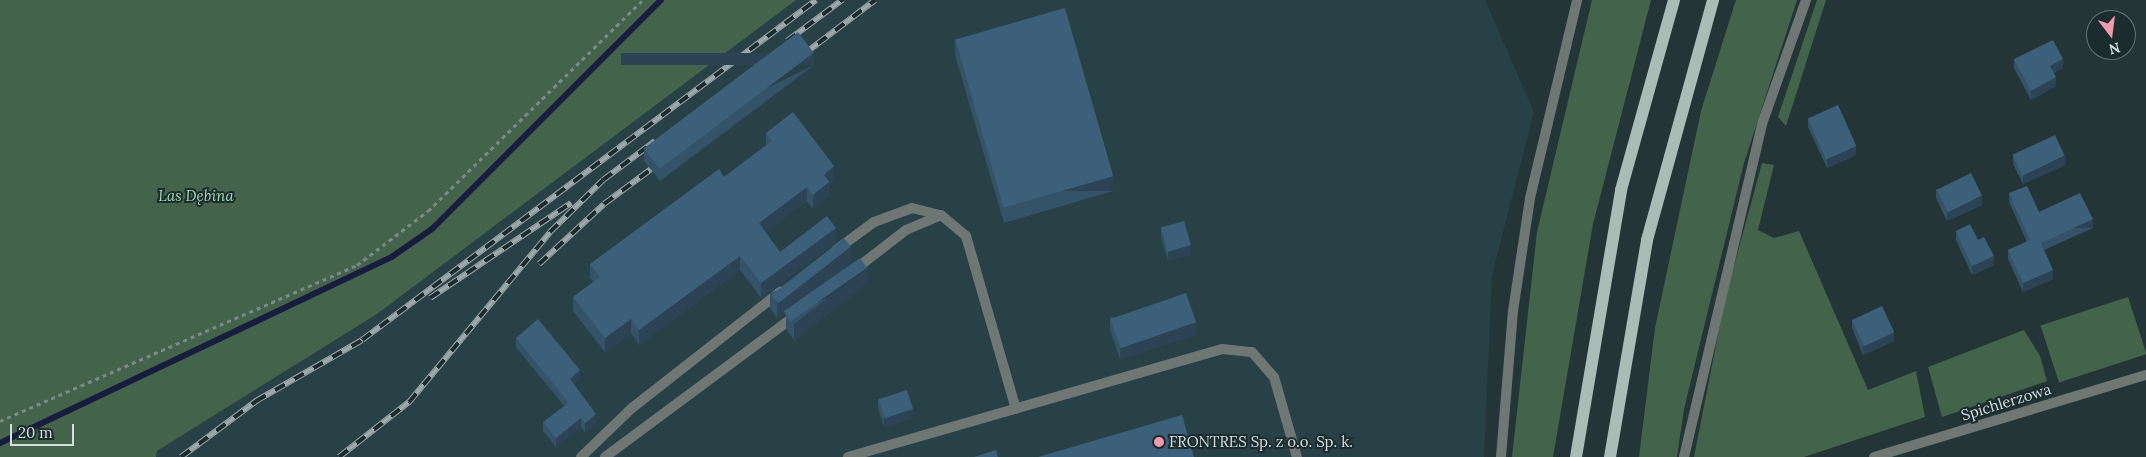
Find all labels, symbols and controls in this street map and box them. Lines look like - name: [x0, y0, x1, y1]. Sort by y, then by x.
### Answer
- north arrow: [2086, 10, 2136, 60]
- text: N: [2107, 38, 2122, 59]
- park label: Las Dębina: [158, 187, 234, 205]
- street label: Spichlerzowa: [1959, 380, 2053, 424]
- scale bar: [12, 414, 76, 446]
- text: 20 m: [18, 423, 53, 442]
- place label: FRONTRES Sp. z o.o. Sp. k.: [1169, 433, 1353, 451]
- marker: FRONTRES Sp. z o.o. Sp. k.: [1153, 436, 1165, 448]

